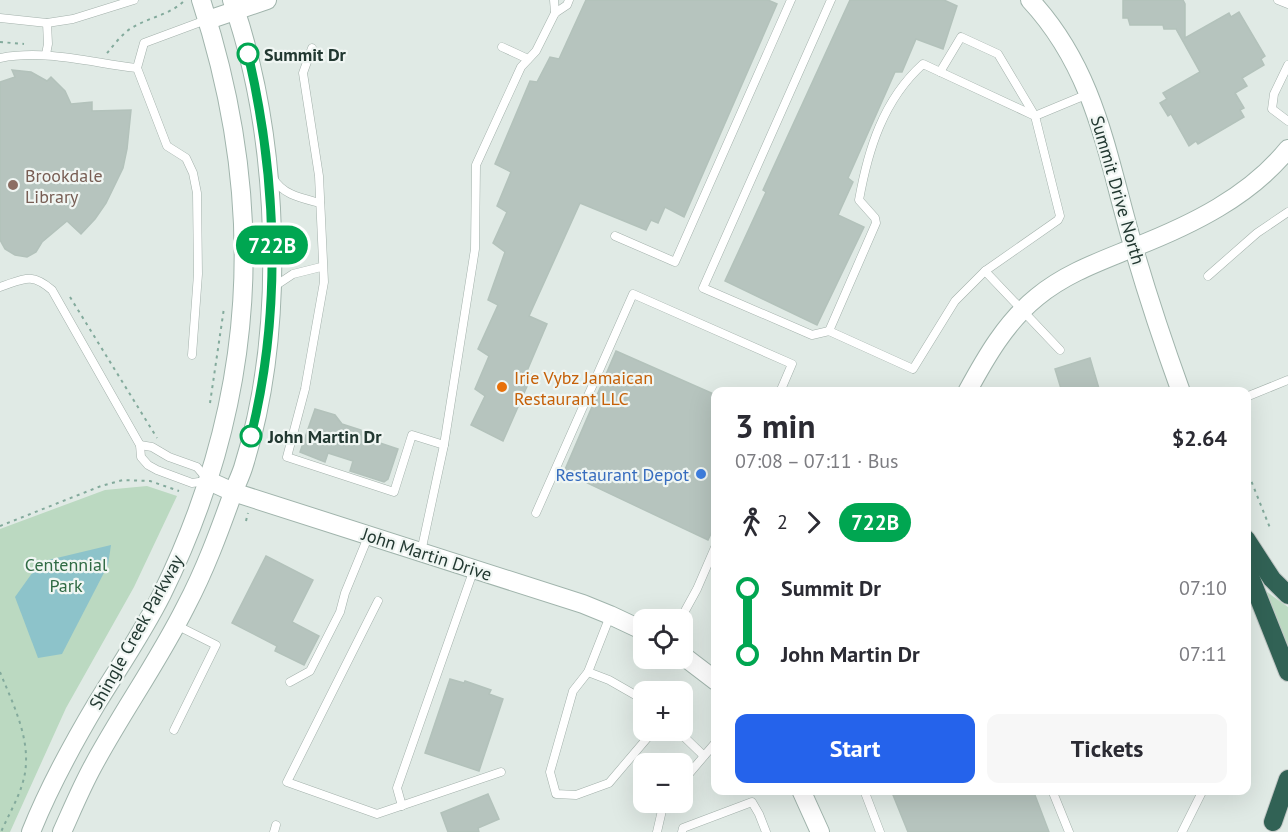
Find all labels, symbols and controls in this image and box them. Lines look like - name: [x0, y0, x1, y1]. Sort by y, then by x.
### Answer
- marker: Summit Dr: [237, 43, 259, 65]
- place label: Summit Dr: [264, 43, 347, 66]
- street label: Summit Drive North: [1086, 113, 1150, 267]
- place label: Brookdale Library: [25, 164, 103, 208]
- marker: Brookdale Library: [6, 178, 20, 192]
- line badge: 722B: [230, 226, 314, 264]
- text: 722B: [248, 232, 296, 259]
- place label: Irie Vybz Jamaican Restaurant LLC: [514, 366, 653, 410]
- marker: Irie Vybz Jamaican Restaurant LLC: [495, 380, 509, 394]
- text: 3 min: [735, 404, 816, 447]
- text: $2.64: [1172, 424, 1227, 452]
- marker: John Martin Dr: [240, 425, 262, 447]
- place label: John Martin Dr: [267, 425, 382, 448]
- text: 07:08 – 07:11 · Bus: [735, 448, 899, 474]
- place label: Restaurant Depot: [555, 463, 689, 486]
- marker: Restaurant Depot: [694, 467, 708, 481]
- icon: walk: [735, 506, 768, 539]
- icon: forward: [797, 506, 830, 539]
- text: 2: [777, 509, 788, 535]
- text: 722B: [851, 509, 899, 536]
- street label: John Martin Drive: [358, 522, 495, 586]
- street label: Shingle Creek Parkway: [84, 550, 188, 714]
- park label: Centennial Park: [25, 553, 108, 597]
- text: Summit Dr: [781, 574, 881, 602]
- text: 07:10: [1179, 575, 1227, 601]
- map controls: [633, 609, 693, 813]
- button: locate: [633, 609, 693, 669]
- text: John Martin Dr: [781, 640, 920, 668]
- text: 07:11: [1179, 641, 1227, 667]
- button: +: [633, 681, 693, 741]
- button: Start: [735, 714, 975, 783]
- button: Tickets: [987, 714, 1227, 783]
- button: −: [633, 753, 693, 813]

